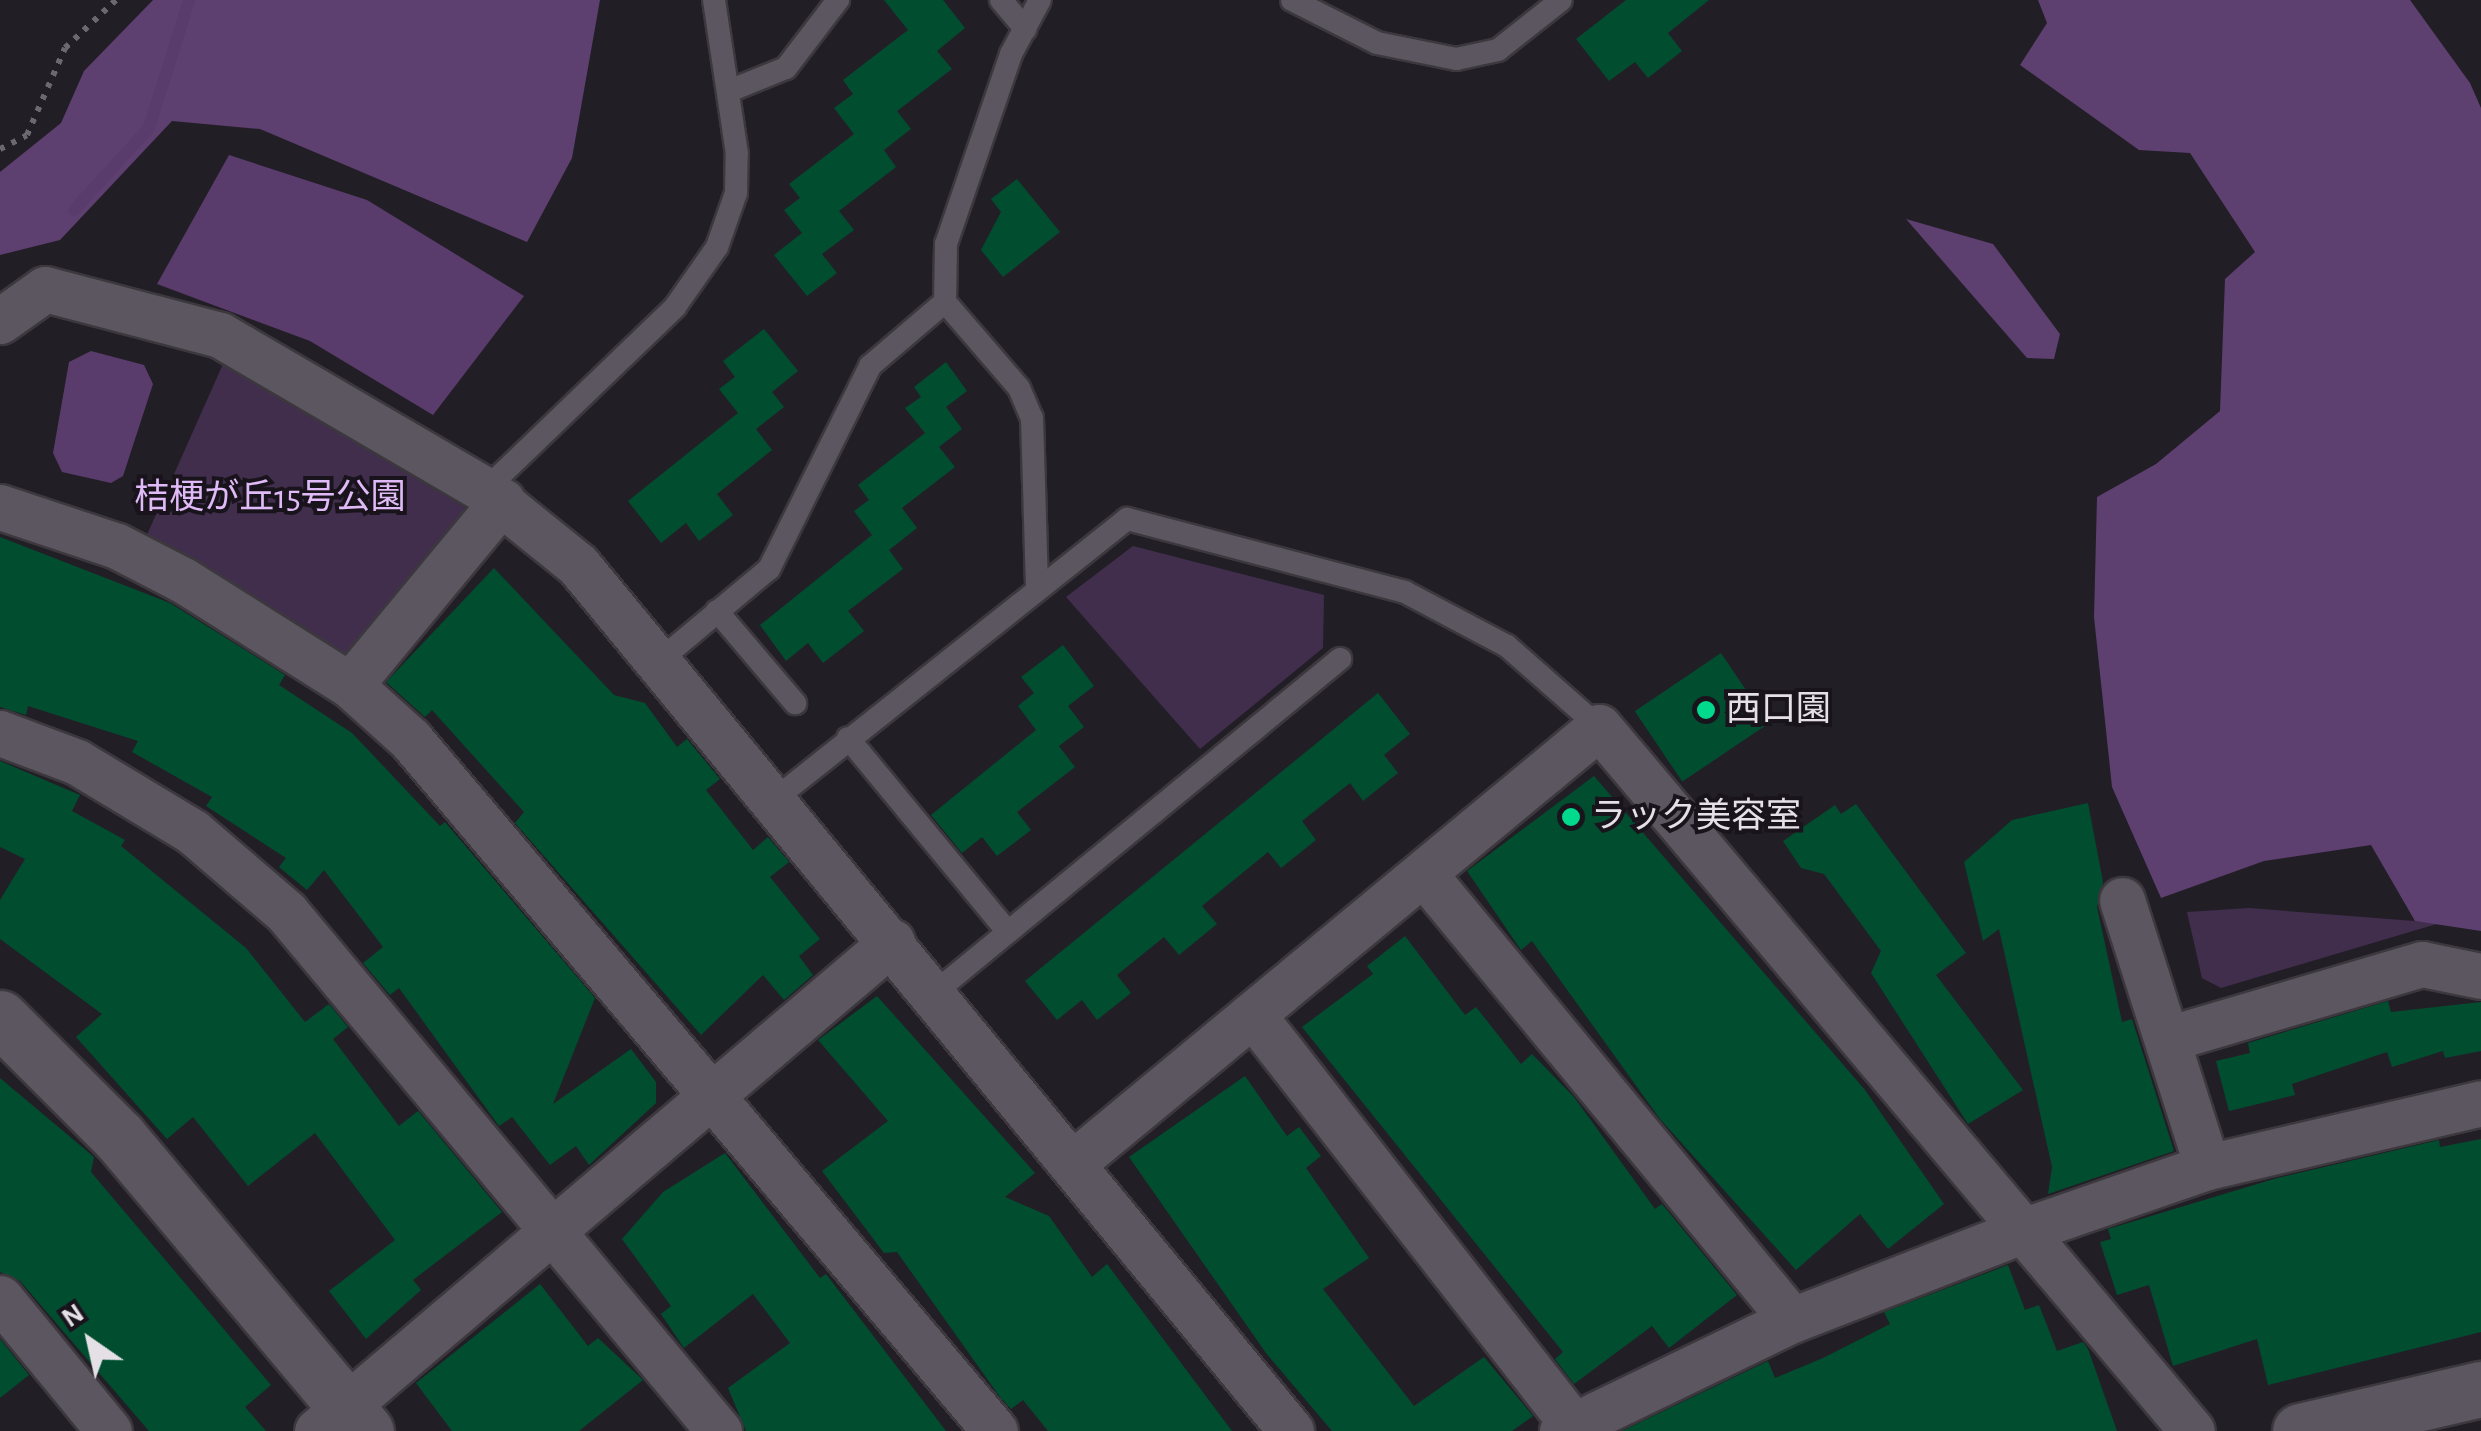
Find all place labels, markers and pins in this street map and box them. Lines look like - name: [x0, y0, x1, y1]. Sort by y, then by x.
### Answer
- place label: 西口園: [1726, 689, 1831, 731]
- marker: 西口園: [1695, 699, 1717, 721]
- place label: ラック美容室: [1591, 796, 1801, 838]
- marker: ラック美容室: [1560, 806, 1582, 828]

